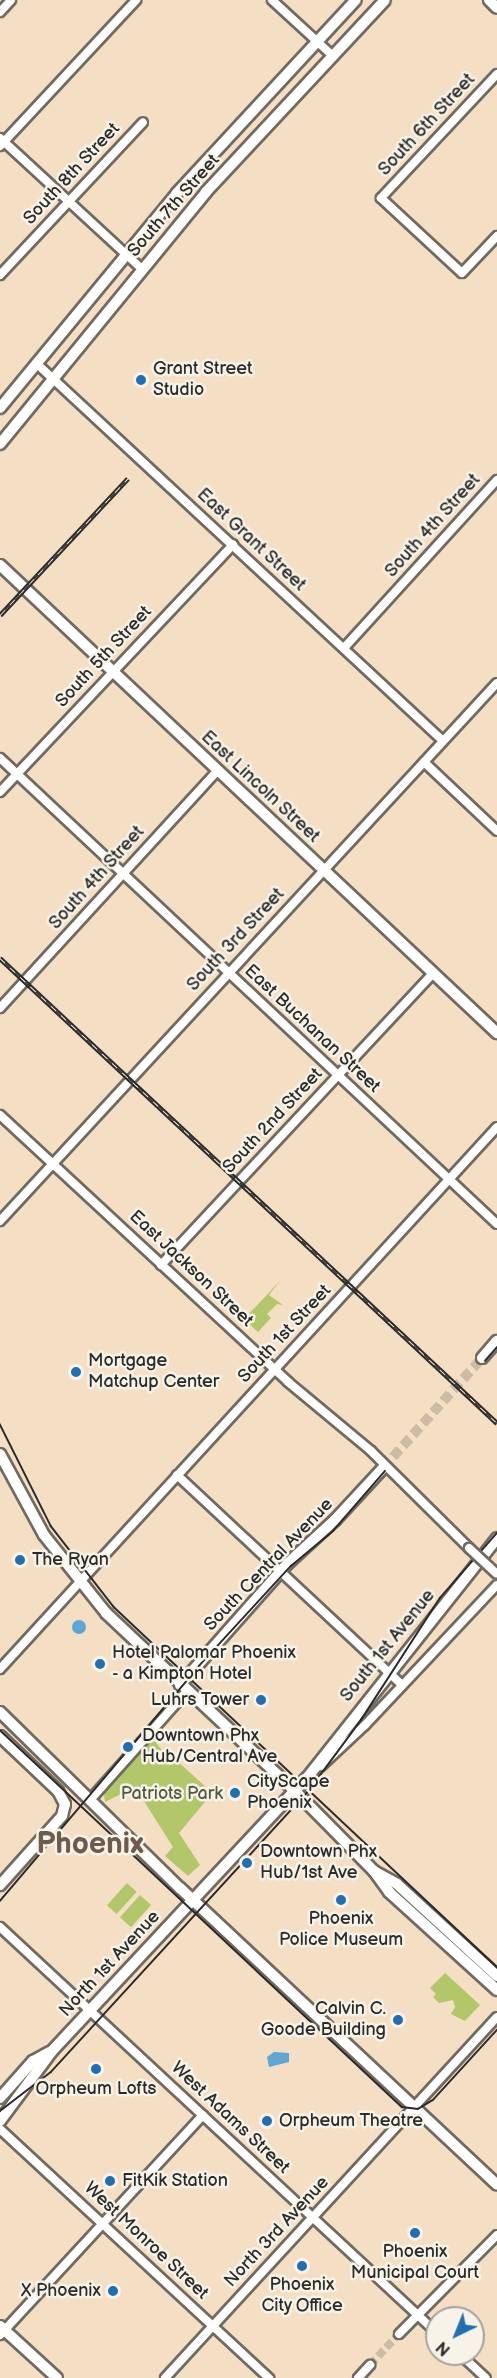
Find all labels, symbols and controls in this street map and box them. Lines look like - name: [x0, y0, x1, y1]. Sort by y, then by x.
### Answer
- street label: South 6th Street: [374, 69, 480, 181]
- street label: South 8th Street: [19, 119, 125, 229]
- street label: South 7th Street: [123, 150, 225, 262]
- place label: Grant Street Studio: [153, 359, 253, 401]
- marker: Grant Street Studio: [134, 373, 148, 387]
- street label: South 4th Street: [381, 470, 485, 582]
- street label: East Grant Street: [192, 484, 310, 596]
- street label: South 5th Street: [51, 602, 157, 712]
- street label: East Lincoln Street: [196, 726, 324, 848]
- street label: South 4th Street: [45, 822, 149, 934]
- street label: South 3rd Street: [183, 884, 289, 996]
- street label: East Buchanan Street: [239, 960, 385, 1098]
- street label: South 2nd Street: [218, 1064, 328, 1178]
- street label: East Jackson Street: [124, 1206, 258, 1332]
- street label: South 1st Street: [234, 1280, 336, 1388]
- place label: Mortgage Matchup Center: [88, 1351, 219, 1394]
- marker: Mortgage Matchup Center: [69, 1365, 83, 1379]
- street label: South Central Avenue: [200, 1494, 338, 1636]
- place label: The Ryan: [32, 1549, 109, 1571]
- marker: The Ryan: [13, 1553, 27, 1567]
- street label: South 1st Avenue: [336, 1586, 440, 1706]
- place label: Hotel Palomar Phoenix - a Kimpton Hotel: [112, 1643, 296, 1686]
- marker: Hotel Palomar Phoenix - a Kimpton Hotel: [93, 1657, 107, 1671]
- place label: Luhrs Tower: [150, 1689, 249, 1711]
- marker: Luhrs Tower: [254, 1693, 268, 1707]
- place label: Downtown Phx Hub/Central Ave: [142, 1726, 277, 1768]
- marker: Downtown Phx Hub/Central Ave: [119, 1738, 137, 1756]
- place label: CityScape Phoenix: [247, 1772, 329, 1814]
- park label: Patriots Park: [121, 1783, 223, 1805]
- marker: CityScape Phoenix: [228, 1786, 242, 1800]
- district label: Phoenix: [37, 1826, 143, 1862]
- place label: Downtown Phx Hub/1st Ave: [260, 1842, 377, 1884]
- marker: Downtown Phx Hub/1st Ave: [238, 1854, 256, 1872]
- marker: Phoenix Police Museum: [334, 1893, 348, 1907]
- street label: North 1st Avenue: [55, 1906, 165, 2022]
- place label: Phoenix Police Museum: [279, 1909, 403, 1952]
- place label: Calvin C. Goode Building: [261, 1999, 386, 2042]
- marker: Calvin C. Goode Building: [391, 2013, 405, 2027]
- street label: West Adams Street: [166, 2057, 294, 2179]
- marker: Orpheum Lofts: [89, 2062, 103, 2076]
- place label: Orpheum Lofts: [36, 2078, 156, 2100]
- place label: Orpheum Theatre: [279, 2110, 424, 2132]
- marker: Orpheum Theatre: [260, 2114, 274, 2128]
- place label: FitKik Station: [122, 2170, 228, 2192]
- street label: North 3rd Avenue: [220, 2172, 334, 2292]
- marker: FitKik Station: [103, 2174, 117, 2188]
- street label: West Monroe Street: [79, 2178, 213, 2304]
- marker: Phoenix Municipal Court: [408, 2226, 422, 2240]
- place label: Phoenix Municipal Court: [351, 2242, 479, 2284]
- marker: Phoenix City Office: [295, 2259, 309, 2273]
- place label: Phoenix City Office: [261, 2275, 343, 2318]
- place label: X Phoenix: [21, 2280, 101, 2302]
- marker: X Phoenix: [106, 2284, 120, 2298]
- north arrow: [425, 2306, 485, 2366]
- text: N: [433, 2337, 455, 2359]

